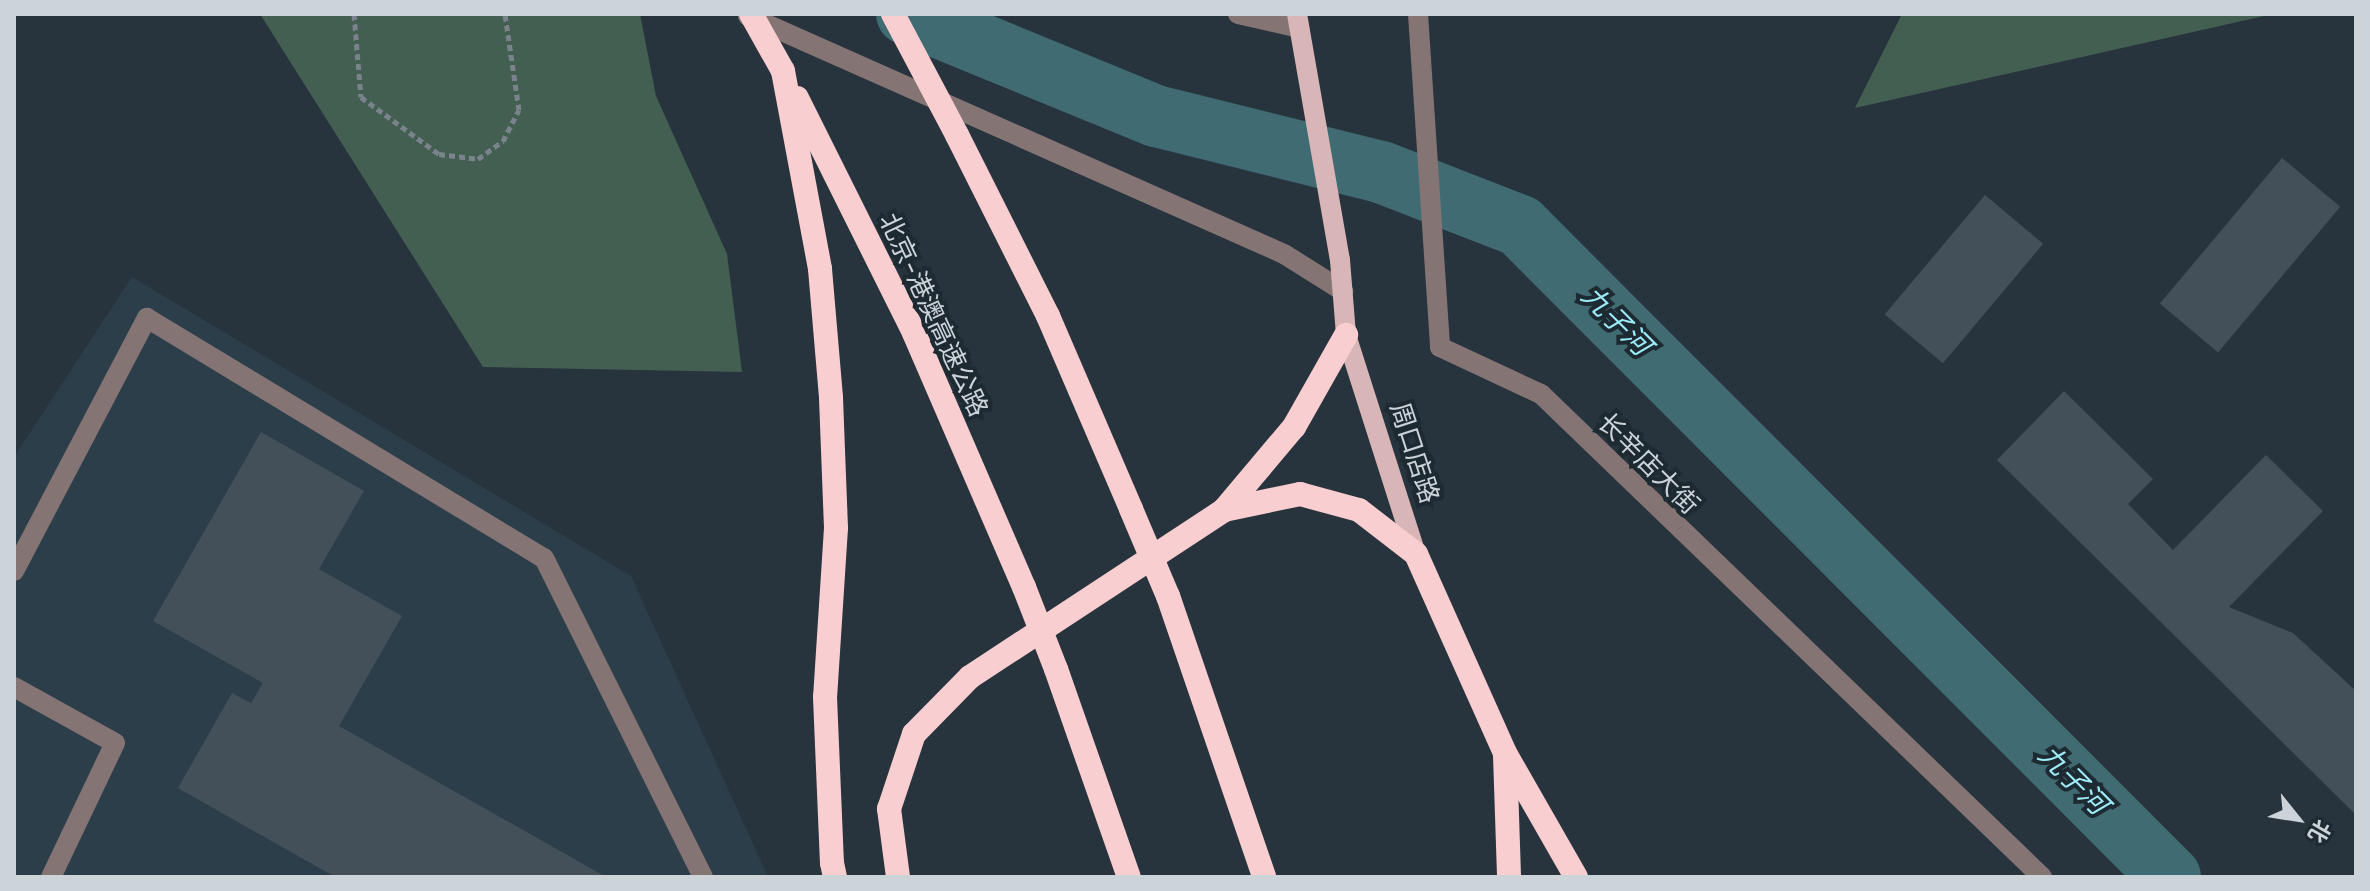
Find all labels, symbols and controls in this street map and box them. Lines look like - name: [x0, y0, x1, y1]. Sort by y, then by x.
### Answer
- street label: 北京-港澳高速公路: [872, 208, 994, 422]
- water label: 九子河: [1574, 279, 1658, 363]
- street label: 周口店路: [1383, 399, 1445, 507]
- street label: 长辛店大街: [1591, 407, 1705, 521]
- water label: 九子河: [2031, 738, 2115, 822]
- north arrow: [2258, 779, 2338, 859]
- text: 北: [2302, 815, 2336, 848]

